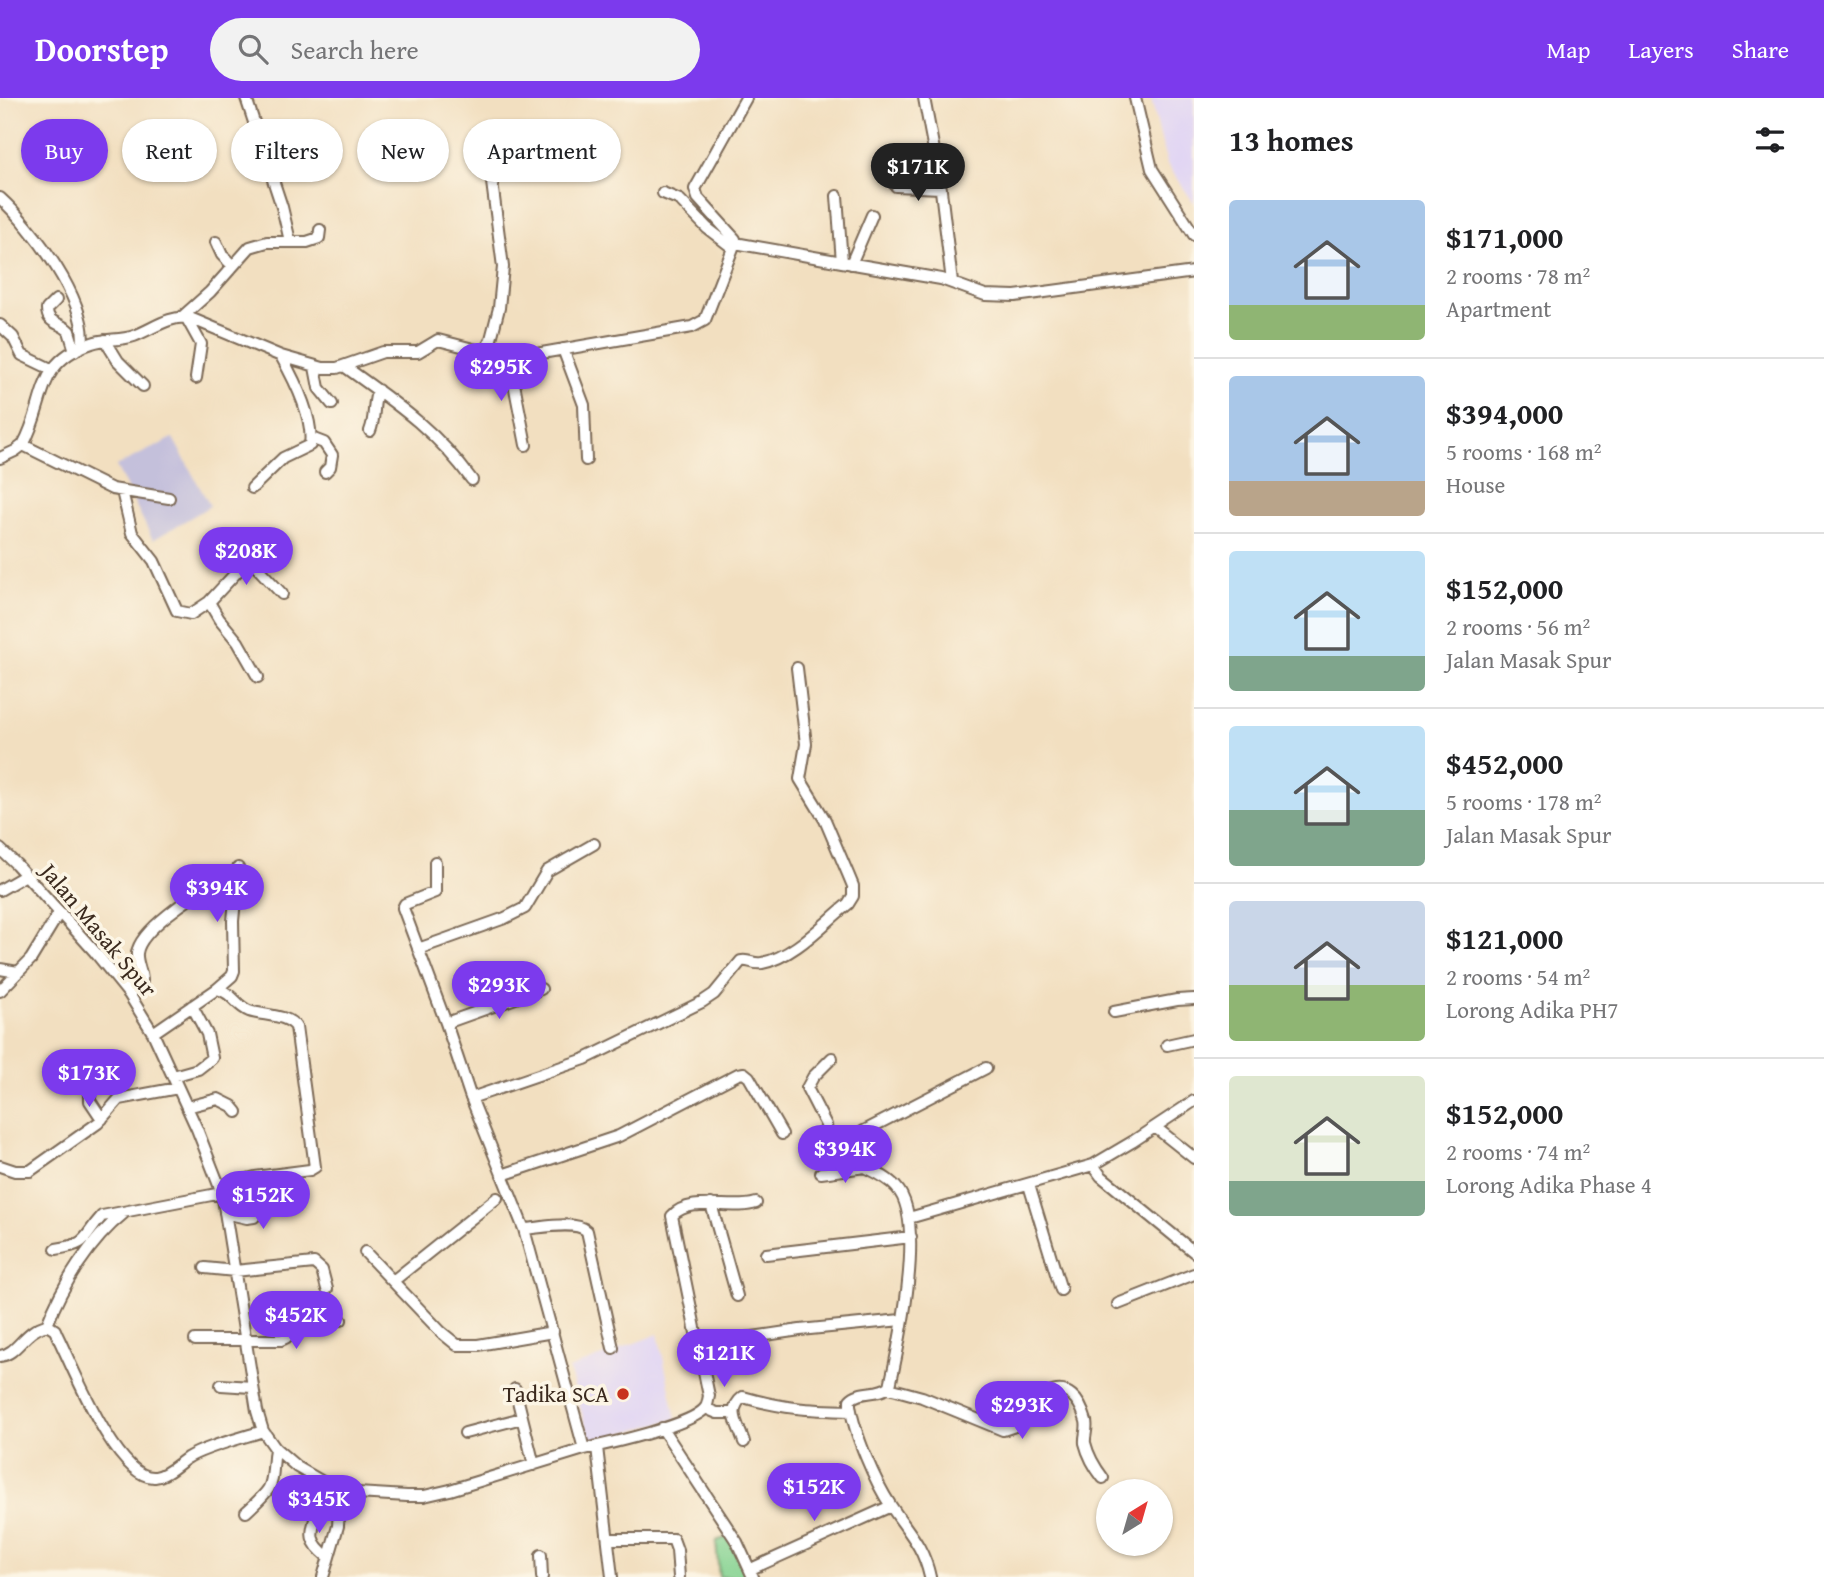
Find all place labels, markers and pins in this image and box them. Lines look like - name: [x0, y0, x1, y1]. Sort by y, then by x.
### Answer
- pin: $171K: [869, 144, 967, 203]
- pin: $295K: [452, 344, 550, 403]
- pin: $208K: [197, 528, 295, 587]
- pin: $394K: [168, 864, 266, 924]
- pin: $293K: [450, 962, 548, 1021]
- pin: $173K: [40, 1049, 138, 1109]
- pin: $394K: [796, 1126, 894, 1185]
- pin: $152K: [214, 1172, 312, 1231]
- pin: $452K: [247, 1292, 345, 1351]
- pin: $121K: [675, 1330, 773, 1389]
- place label: Tadika SCA: [503, 1377, 609, 1410]
- pin: $293K: [973, 1382, 1071, 1441]
- marker: Tadika SCA: [615, 1386, 631, 1402]
- pin: $152K: [765, 1464, 863, 1523]
- pin: $345K: [270, 1476, 368, 1535]

